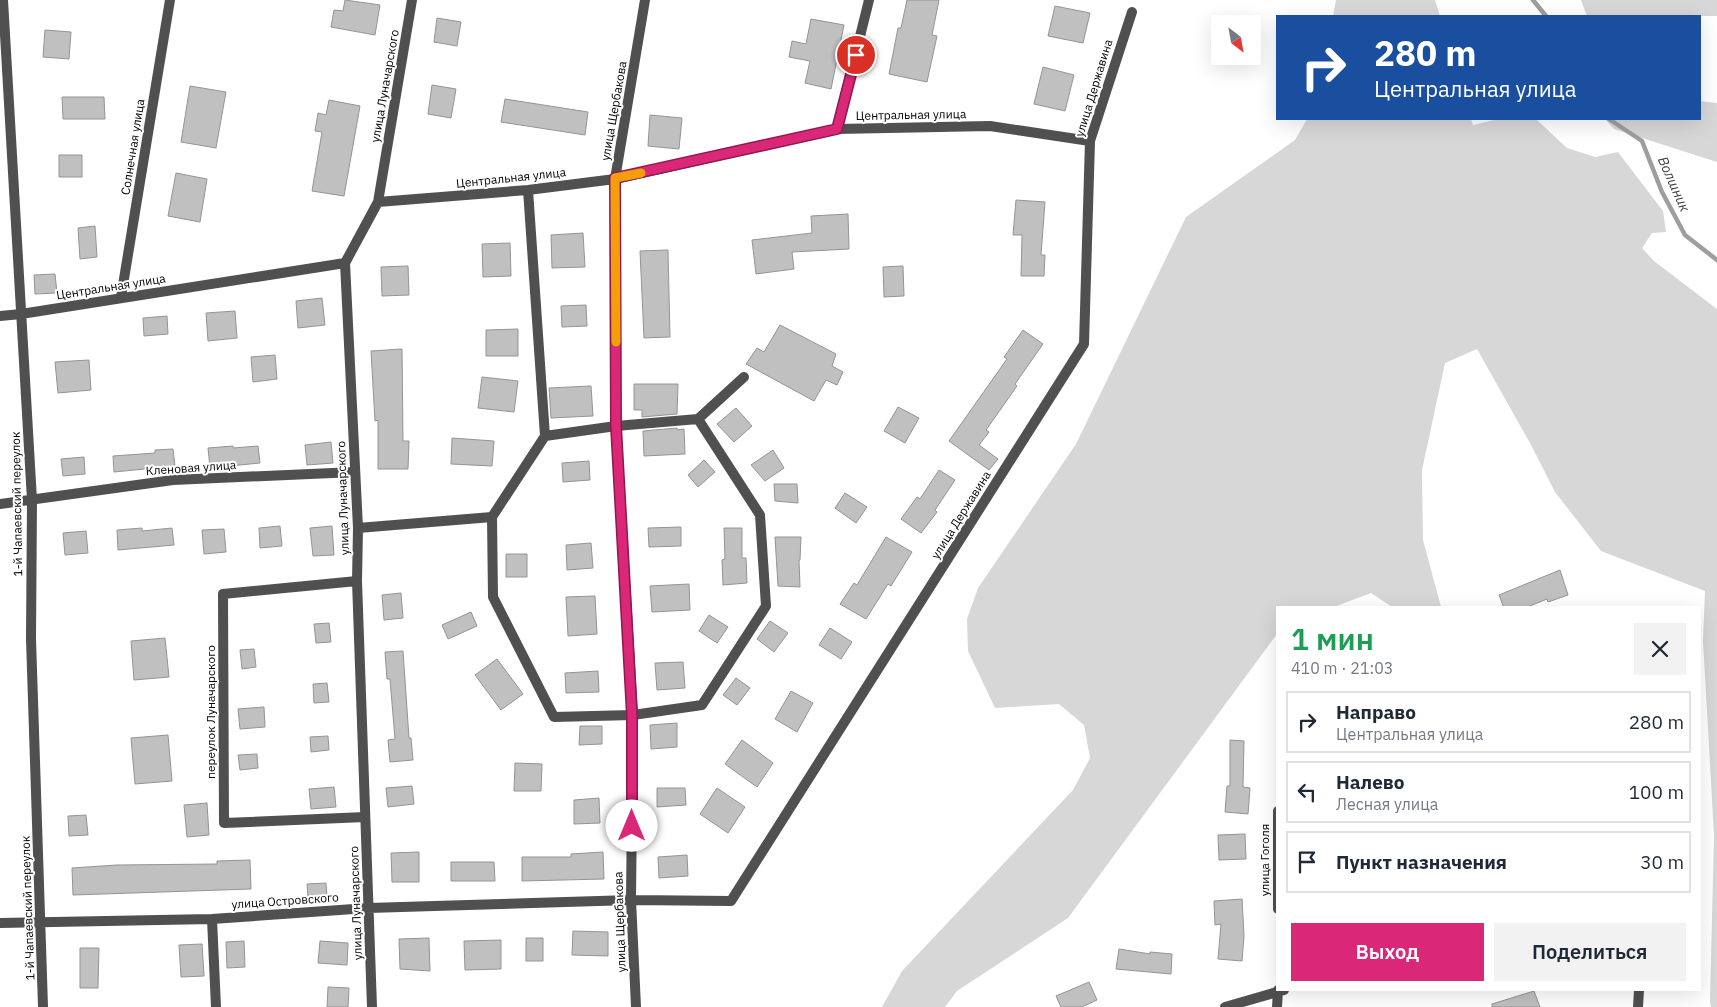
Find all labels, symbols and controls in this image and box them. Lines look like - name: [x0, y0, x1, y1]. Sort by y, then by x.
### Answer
- north arrow: [1211, 15, 1261, 65]
- map controls: [1211, 15, 1261, 65]
- street label: улица Луначарского: [367, 28, 402, 144]
- text: 280 m: [1374, 30, 1477, 76]
- pin: [835, 34, 877, 76]
- icon: right: [1291, 35, 1356, 100]
- street label: улица Державина: [1072, 37, 1116, 138]
- icon: arrive: [842, 41, 870, 69]
- street label: улица Щербакова: [597, 59, 630, 162]
- text: Центральная улица: [1374, 74, 1577, 103]
- street label: Солнечная улица: [118, 97, 148, 196]
- street label: Центральная улица: [856, 106, 967, 123]
- water label: Волшник: [1654, 154, 1694, 215]
- street label: Центральная улица: [455, 164, 567, 191]
- street label: Центральная улица: [55, 270, 167, 303]
- street label: 1-й Чапаевский переулок: [8, 431, 25, 577]
- street label: улица Луначарского: [333, 440, 352, 555]
- street label: Кленовая улица: [145, 457, 237, 478]
- street label: улица Державина: [927, 467, 994, 561]
- text: 1 мин: [1291, 619, 1374, 658]
- button: close: [1634, 623, 1686, 675]
- street label: переулок Луначарского: [203, 645, 218, 779]
- text: 410 m · 21:03: [1291, 658, 1393, 678]
- text: Направо: [1336, 700, 1416, 724]
- icon: right: [1293, 708, 1321, 736]
- text: 280 m: [1629, 710, 1684, 734]
- text: Центральная улица: [1336, 724, 1483, 744]
- text: Налево: [1336, 770, 1405, 794]
- icon: left: [1293, 778, 1321, 806]
- text: 100 m: [1629, 780, 1684, 804]
- text: Лесная улица: [1336, 794, 1438, 814]
- position arrow: [605, 799, 657, 851]
- street label: улица Гоголя: [1257, 824, 1272, 896]
- street label: 1-й Чапаевский переулок: [17, 835, 38, 981]
- street label: улица Луначарского: [346, 845, 365, 960]
- icon: arrive: [1293, 848, 1321, 876]
- text: Пункт назначения: [1336, 850, 1507, 874]
- text: 30 m: [1640, 850, 1684, 874]
- street label: улица Щербакова: [610, 871, 629, 973]
- street label: улица Островского: [231, 889, 339, 912]
- button: Выход: [1291, 923, 1484, 981]
- button: Поделиться: [1494, 923, 1686, 981]

